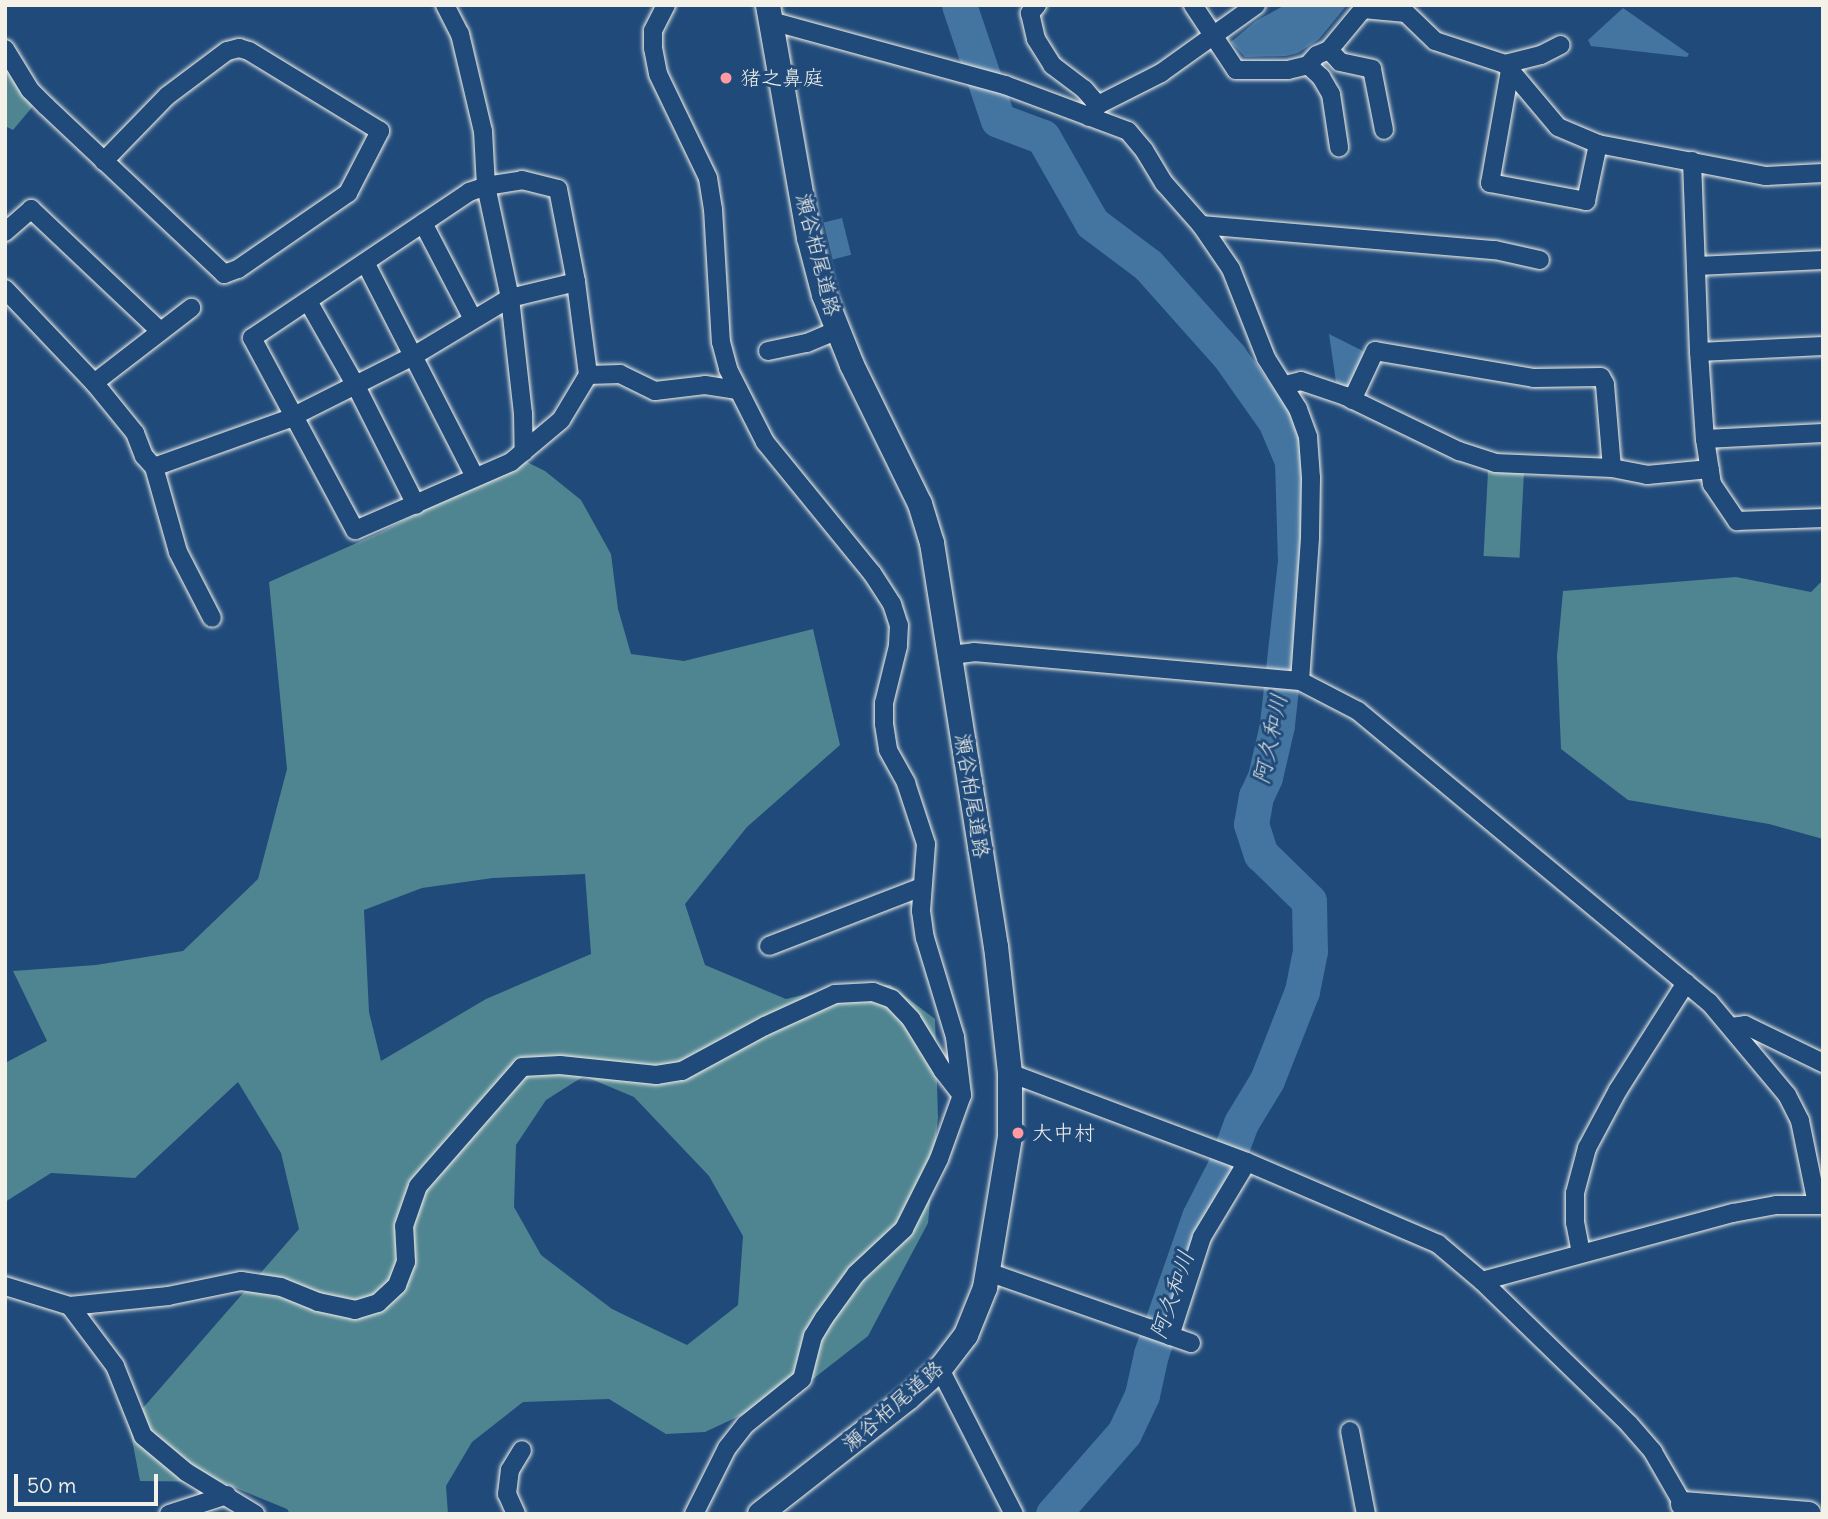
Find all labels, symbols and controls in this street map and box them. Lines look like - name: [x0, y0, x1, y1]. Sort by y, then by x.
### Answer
- place label: 猪之鼻庭: [740, 65, 824, 91]
- marker: 猪之鼻庭: [718, 70, 734, 86]
- street label: 瀬谷柏尾道路: [791, 191, 845, 319]
- water label: 阿久和川: [1247, 691, 1293, 787]
- street label: 瀬谷柏尾道路: [950, 732, 994, 860]
- place label: 大中村: [1032, 1120, 1095, 1146]
- marker: 大中村: [1010, 1125, 1026, 1141]
- water label: 阿久和川: [1144, 1247, 1200, 1343]
- street label: 瀬谷柏尾道路: [837, 1355, 949, 1457]
- scale bar: [18, 1460, 161, 1504]
- text: 50 m: [27, 1472, 76, 1499]

